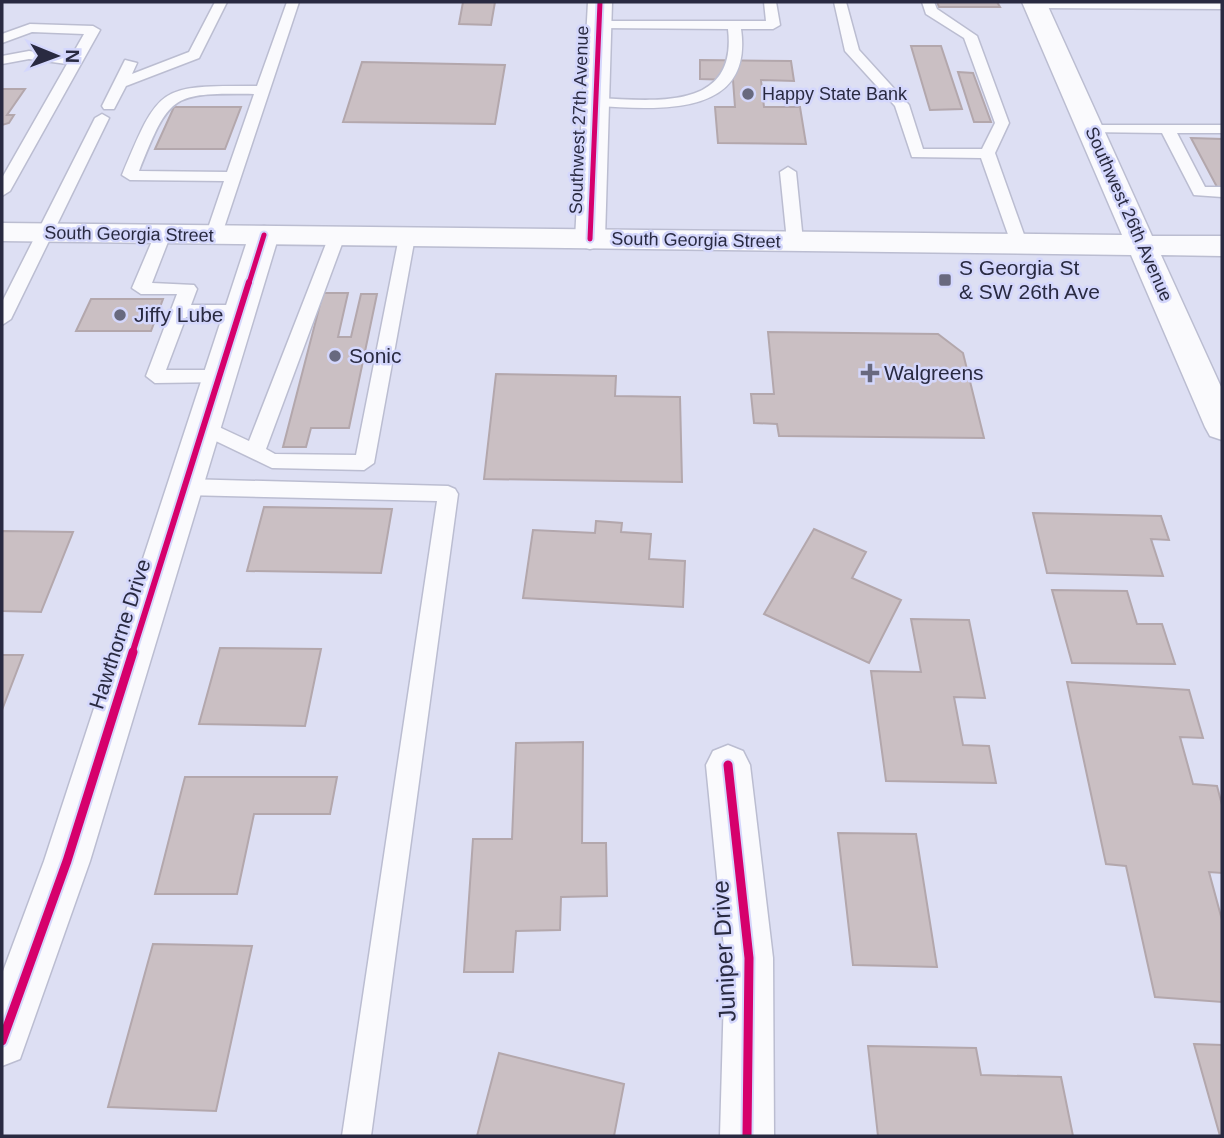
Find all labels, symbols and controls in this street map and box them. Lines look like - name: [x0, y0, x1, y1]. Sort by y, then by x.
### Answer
- north arrow: [21, 21, 91, 91]
- street label: Southwest 27th Avenue: [566, 25, 592, 215]
- text: N: [62, 49, 83, 63]
- place label: Happy State Bank: [762, 84, 908, 104]
- marker: Happy State Bank: [740, 86, 756, 102]
- street label: Southwest 26th Avenue: [1081, 124, 1177, 304]
- street label: South Georgia Street: [44, 223, 214, 245]
- street label: South Georgia Street: [611, 229, 781, 251]
- place label: S Georgia St & SW 26th Ave: [959, 256, 1100, 303]
- marker: S Georgia St & SW 26th Ave: [937, 272, 953, 288]
- place label: Jiffy Lube: [134, 303, 224, 326]
- marker: Jiffy Lube: [112, 307, 128, 323]
- place label: Sonic: [349, 344, 402, 367]
- marker: Sonic: [327, 348, 343, 364]
- place label: Walgreens: [884, 361, 984, 384]
- marker: Walgreens: [862, 365, 878, 381]
- street label: Hawthorne Drive: [84, 556, 155, 712]
- street label: Juniper Drive: [706, 880, 741, 1022]

